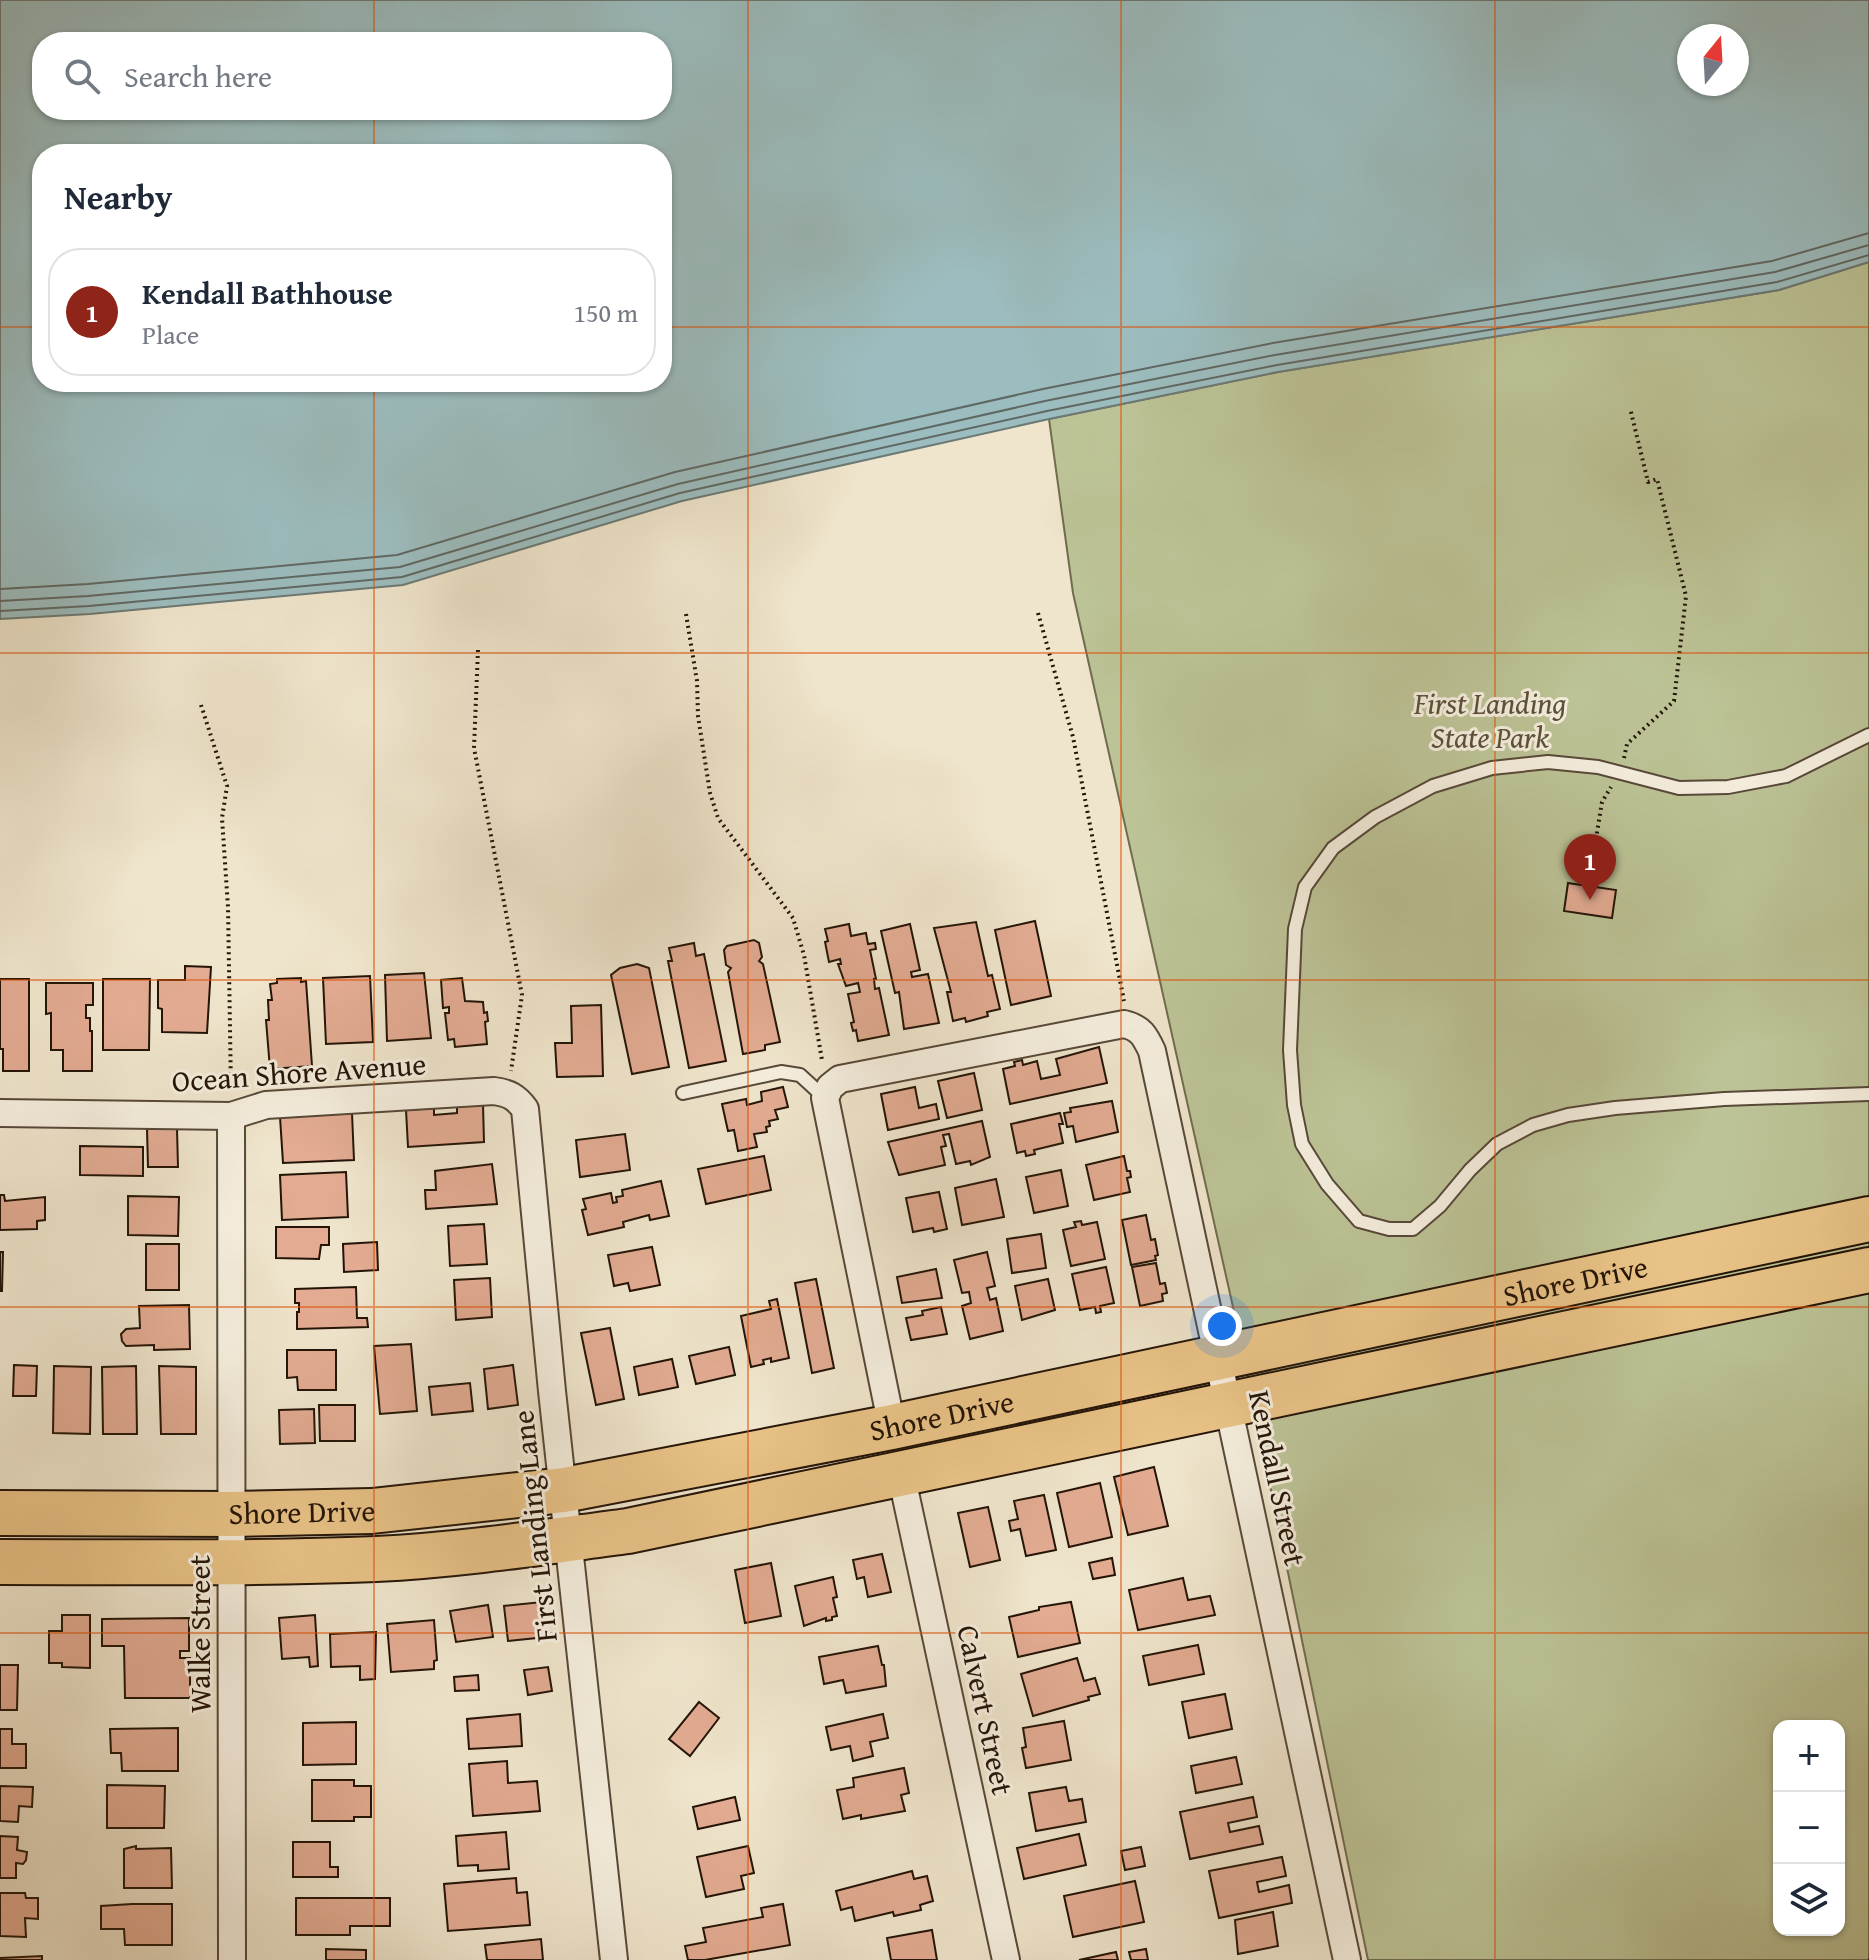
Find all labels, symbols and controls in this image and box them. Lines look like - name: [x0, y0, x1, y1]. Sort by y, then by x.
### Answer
- north arrow: [1677, 24, 1749, 96]
- search box: [32, 32, 672, 120]
- icon: search: [60, 54, 104, 98]
- text: Search here: [124, 54, 272, 98]
- text: Nearby: [64, 172, 173, 221]
- text: Kendall Bathhouse: [142, 271, 393, 315]
- text: 1: [85, 293, 99, 332]
- text: 150 m: [573, 293, 638, 332]
- text: Place: [142, 315, 199, 354]
- park label: First Landing State Park: [1413, 681, 1567, 759]
- pin: 1: [1564, 834, 1616, 900]
- street label: Ocean Shore Avenue: [170, 1041, 428, 1103]
- street label: Shore Drive: [1499, 1244, 1652, 1317]
- your location: [1202, 1306, 1242, 1346]
- street label: Shore Drive: [865, 1379, 1018, 1452]
- street label: Kendall Street: [1238, 1386, 1318, 1570]
- street label: First Landing Lane: [500, 1408, 568, 1644]
- street label: Shore Drive: [228, 1488, 376, 1535]
- street label: Walke Street: [177, 1555, 221, 1713]
- street label: Calvert Street: [947, 1621, 1026, 1799]
- map controls: [1773, 1720, 1845, 1936]
- button: +: [1773, 1720, 1845, 1792]
- button: −: [1773, 1792, 1845, 1864]
- button: layers: [1773, 1864, 1845, 1936]

